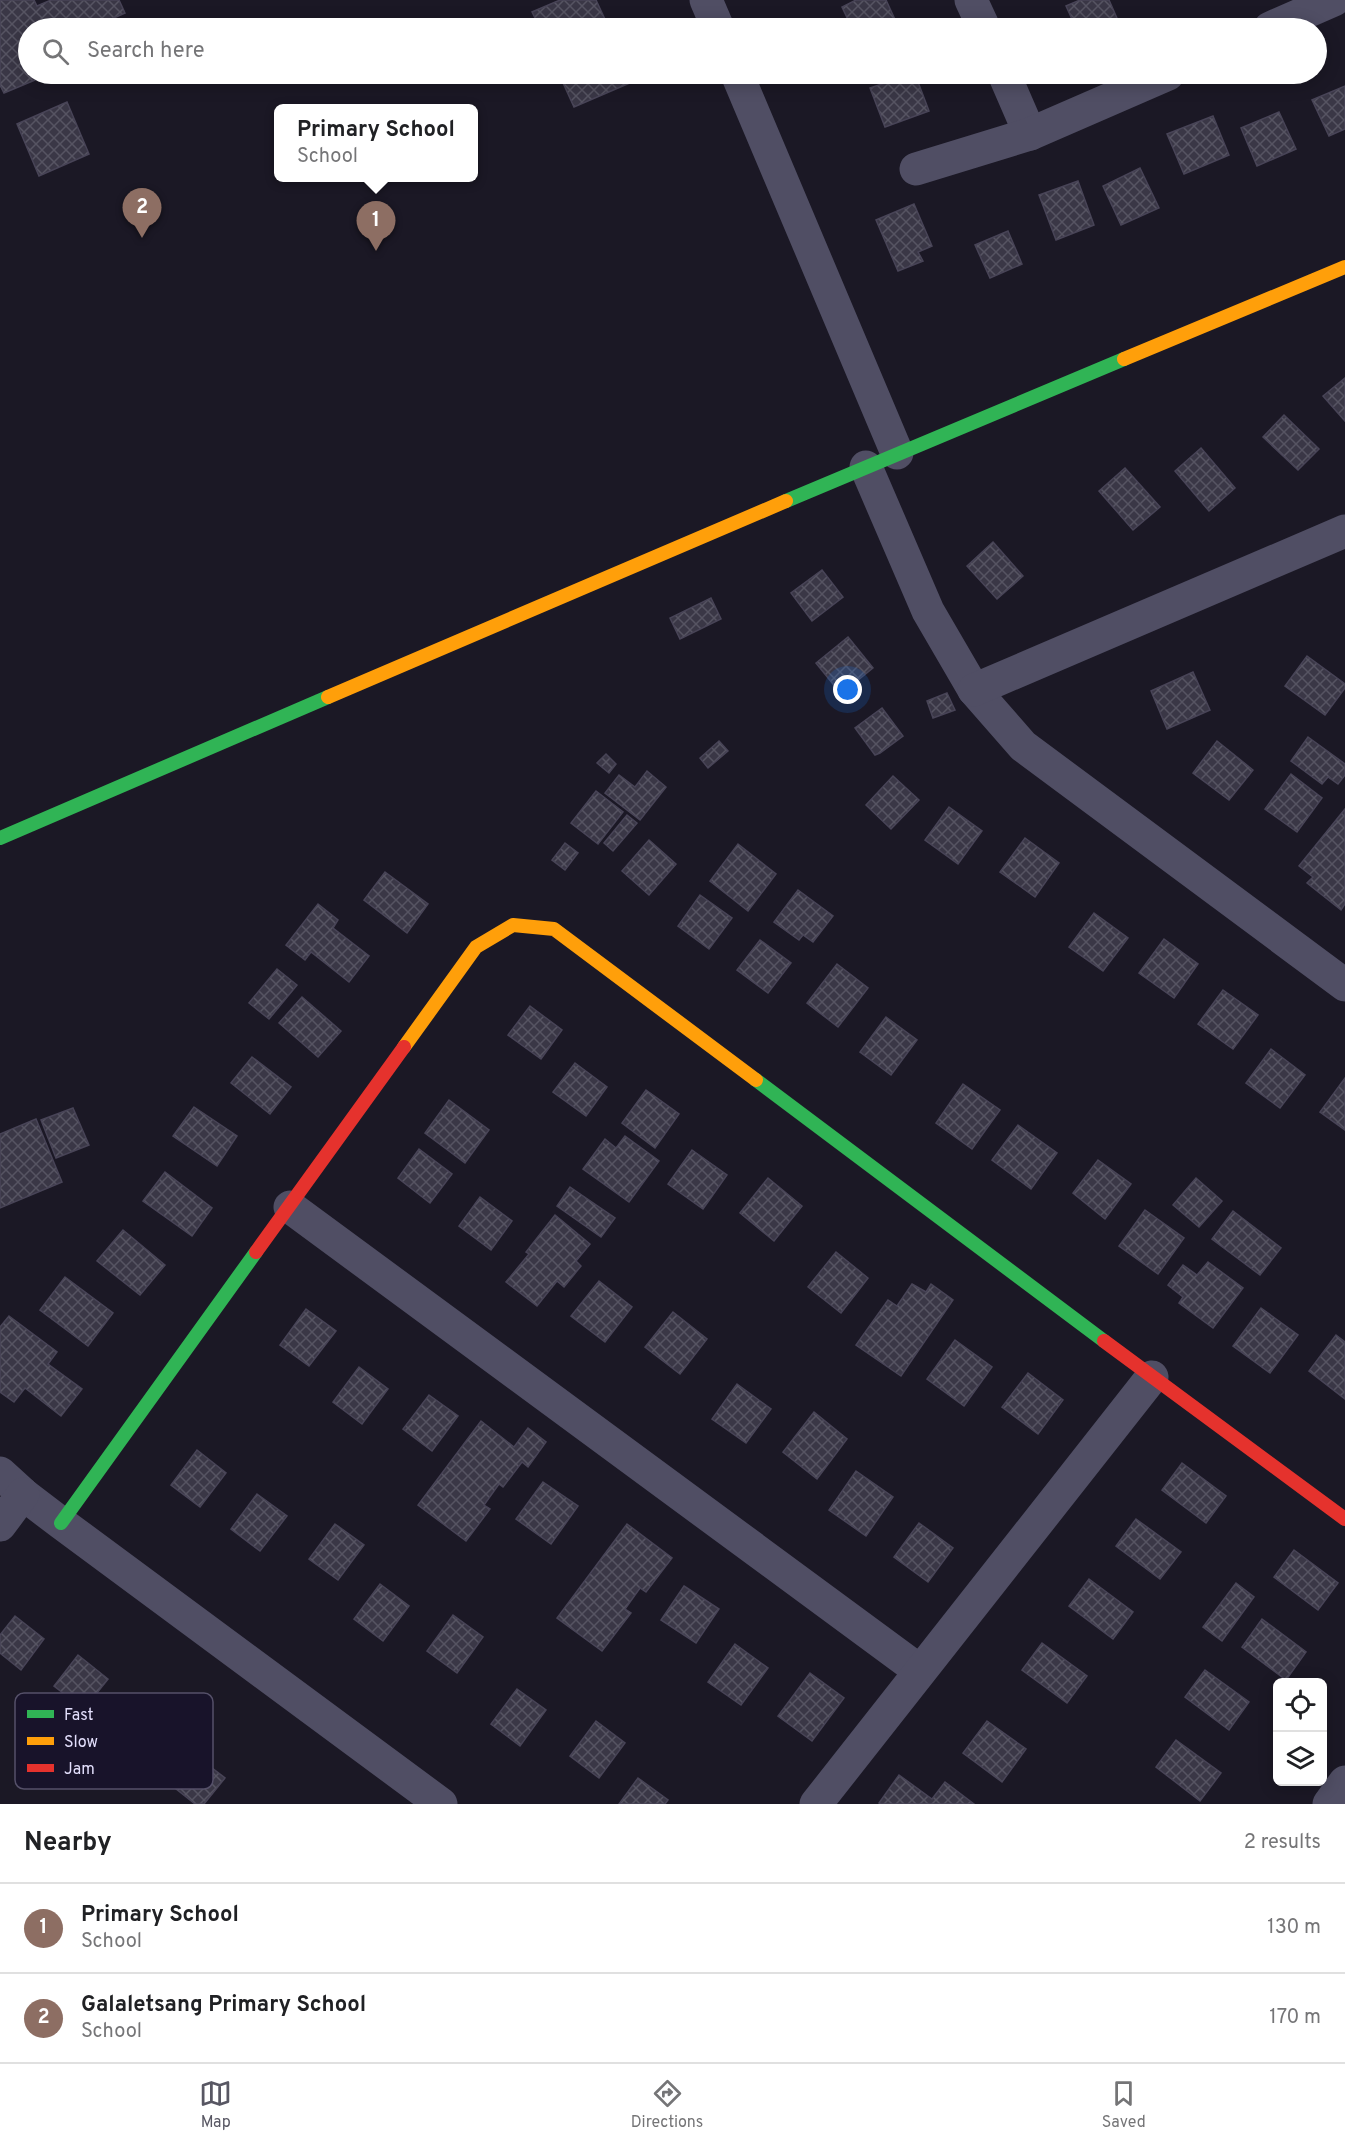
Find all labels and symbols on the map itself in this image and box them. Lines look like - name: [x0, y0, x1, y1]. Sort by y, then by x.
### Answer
- pin: 2: [122, 188, 162, 238]
- pin: 1: [356, 202, 395, 251]
- your location: [833, 675, 862, 704]
- legend: [15, 1693, 213, 1789]
- text: Fast: [64, 1706, 94, 1726]
- text: Slow: [64, 1733, 98, 1753]
- text: Jam: [64, 1760, 95, 1780]

